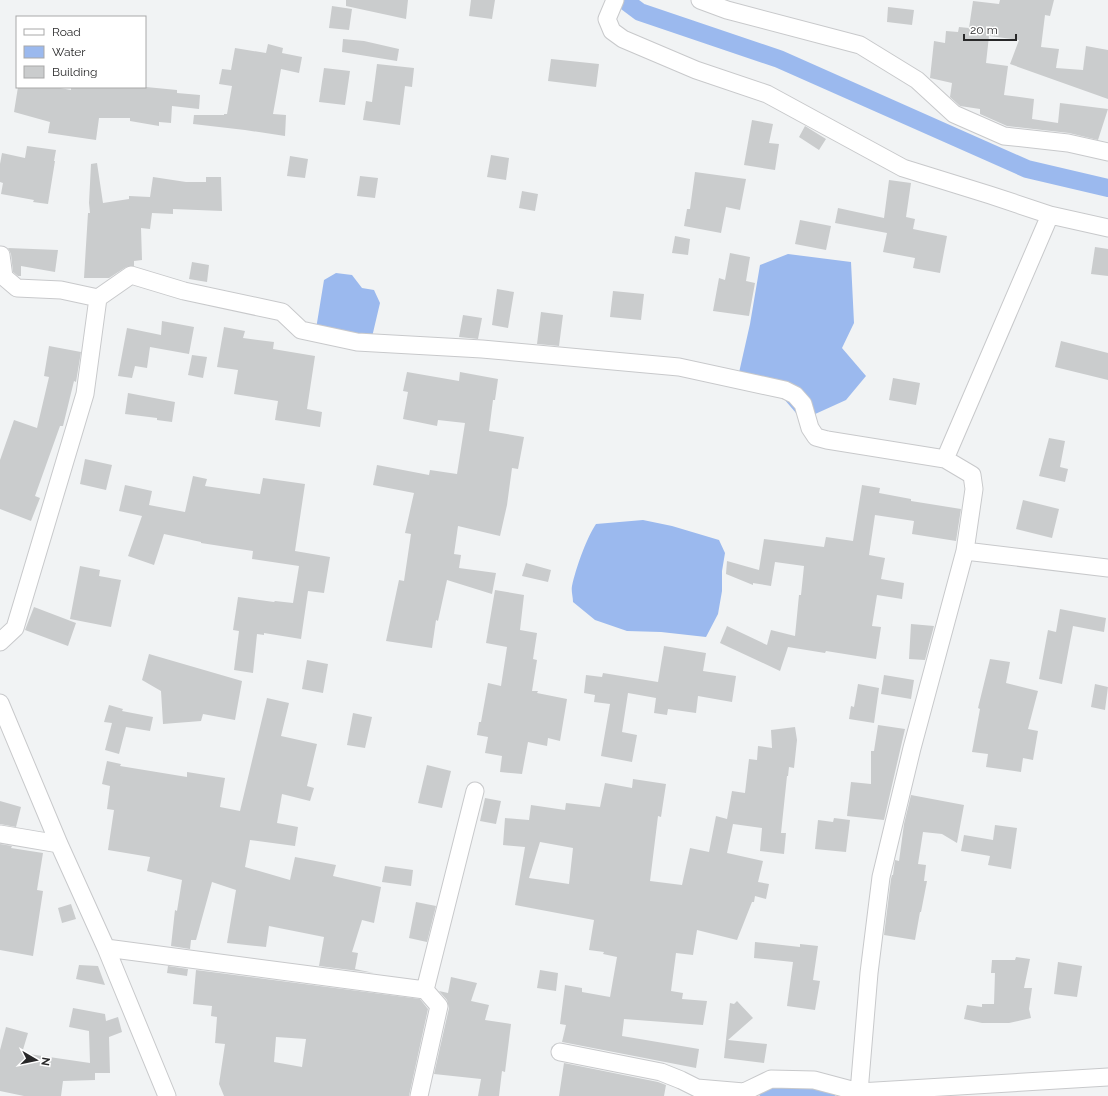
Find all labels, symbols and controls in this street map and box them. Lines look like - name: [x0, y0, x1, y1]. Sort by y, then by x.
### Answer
- legend: [16, 16, 146, 88]
- scale bar: [964, 16, 1016, 42]
- text: 20 m: [970, 23, 998, 37]
- text: Road: [52, 25, 81, 39]
- text: Water: [52, 45, 86, 59]
- text: Building: [52, 65, 98, 79]
- north arrow: [16, 1040, 56, 1080]
- text: N: [38, 1056, 52, 1067]

